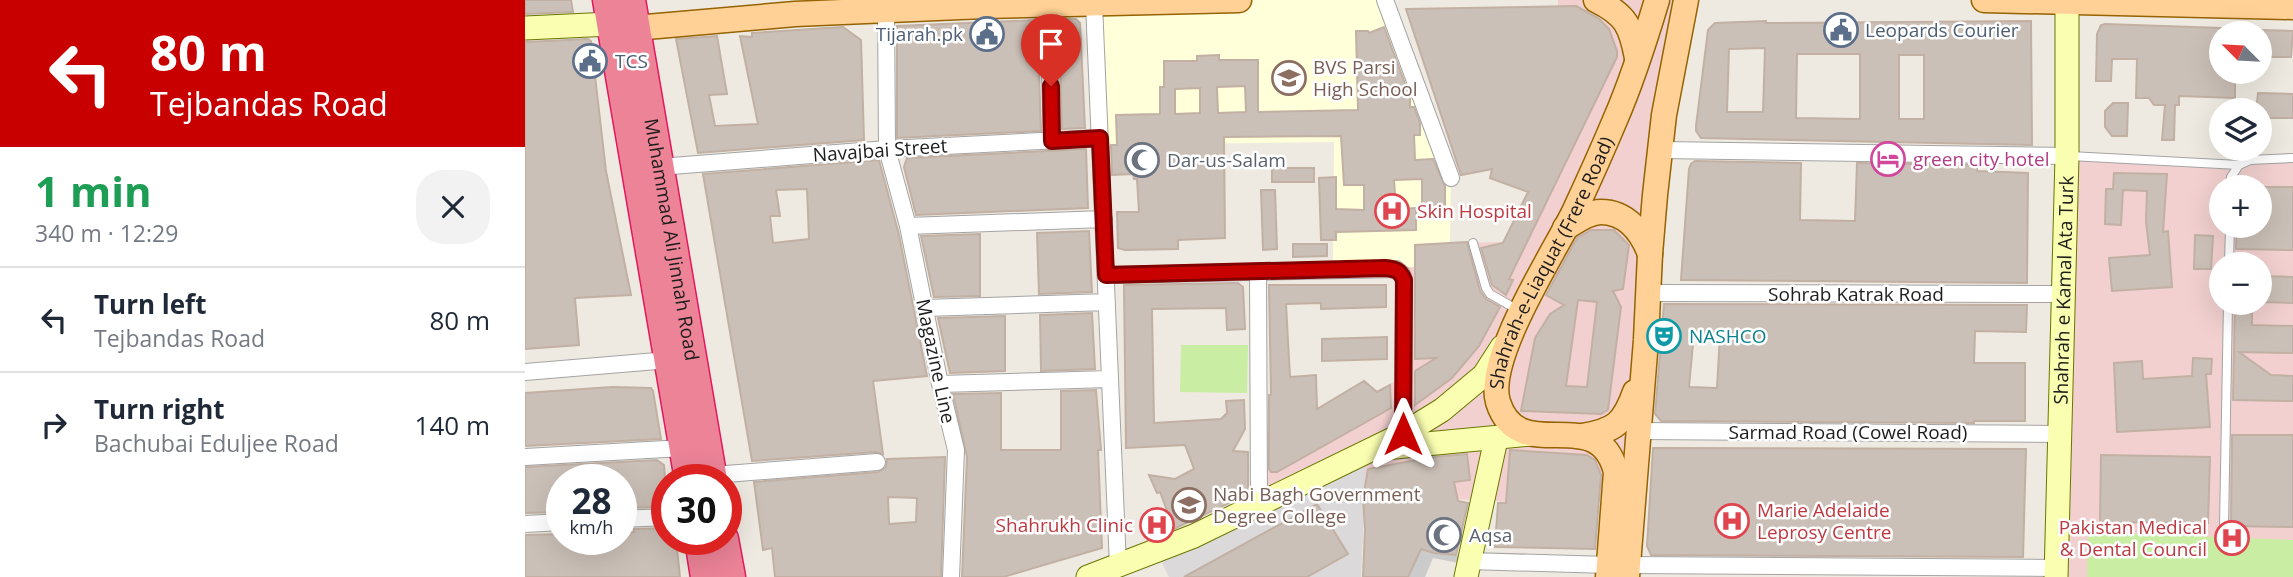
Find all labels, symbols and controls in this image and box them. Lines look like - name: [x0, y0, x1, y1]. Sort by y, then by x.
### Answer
- public building icon: Leopards Courier: [1822, 11, 1860, 49]
- pin: [1021, 14, 1081, 86]
- public building icon: Tijarah.pk: [968, 15, 1006, 53]
- place label: Leopards Courier: [1865, 17, 2019, 43]
- text: 80 m: [150, 19, 267, 85]
- place label: Tijarah.pk: [876, 21, 963, 47]
- north arrow: [2209, 21, 2271, 84]
- map controls: [2209, 21, 2272, 315]
- icon: arrive: [1032, 25, 1070, 63]
- icon: left: [35, 28, 126, 119]
- public building icon: TCS: [571, 42, 609, 80]
- place label: TCS: [615, 48, 648, 74]
- place label: BVS Parsi High School: [1313, 54, 1418, 102]
- school or university icon: BVS Parsi High School: [1270, 59, 1308, 97]
- text: Tejbandas Road: [150, 82, 388, 125]
- button: layers: [2209, 98, 2272, 161]
- street label: Muhammad Ali Jinnah Road: [638, 116, 705, 363]
- street label: Navajbai Street: [812, 132, 948, 168]
- street label: Shahrah-e-Liaquat (Frere Road): [1483, 132, 1619, 390]
- hotel icon: green city hotel: [1869, 140, 1907, 178]
- mosque icon: Dar-us-Salam: [1123, 141, 1161, 179]
- place label: green city hotel: [1913, 146, 2049, 172]
- place label: Dar-us-Salam: [1167, 147, 1286, 173]
- text: 1 min: [35, 162, 152, 219]
- button: close: [416, 170, 490, 244]
- street label: Shahrah e Kamal Ata Turk: [2048, 175, 2079, 405]
- button: +: [2209, 175, 2272, 238]
- hospital icon: Skin Hospital: [1373, 192, 1411, 230]
- place label: Skin Hospital: [1417, 198, 1532, 224]
- text: 340 m · 12:29: [35, 217, 178, 249]
- button: −: [2209, 252, 2272, 315]
- street label: Sohrab Katrak Road: [1768, 281, 1944, 307]
- text: Turn left: [94, 286, 206, 322]
- street label: Magazine Line: [910, 296, 962, 426]
- icon: left: [35, 301, 73, 339]
- text: 80 m: [429, 302, 490, 338]
- theatre icon: NASHCO: [1645, 317, 1683, 355]
- text: Tejbandas Road: [94, 322, 265, 354]
- place label: NASHCO: [1689, 323, 1767, 349]
- text: Turn right: [94, 391, 225, 427]
- position arrow: [1366, 397, 1440, 471]
- icon: right: [35, 406, 73, 444]
- text: 140 m: [415, 407, 490, 443]
- street label: Sarmad Road (Cowel Road): [1729, 419, 1967, 445]
- text: Bachubai Eduljee Road: [94, 427, 339, 459]
- speed limit sign: 30: [651, 464, 742, 555]
- text: 28: [571, 477, 612, 524]
- place label: Nabi Bagh Government Degree College: [1213, 481, 1421, 529]
- school or university icon: Nabi Bagh Government Degree College: [1170, 486, 1208, 524]
- place label: Marie Adelaide Leprosy Centre: [1757, 497, 1891, 545]
- hospital icon: Marie Adelaide Leprosy Centre: [1713, 502, 1751, 540]
- hospital icon: Shahrukh Clinic: [1138, 506, 1176, 544]
- place label: Shahrukh Clinic: [996, 512, 1133, 538]
- place label: Pakistan Medical & Dental Council: [2059, 514, 2207, 562]
- text: km/h: [570, 515, 613, 539]
- mosque icon: Aqsa: [1425, 516, 1463, 554]
- hospital icon: Pakistan Medical & Dental Council: [2213, 519, 2251, 557]
- place label: Aqsa: [1469, 522, 1512, 548]

